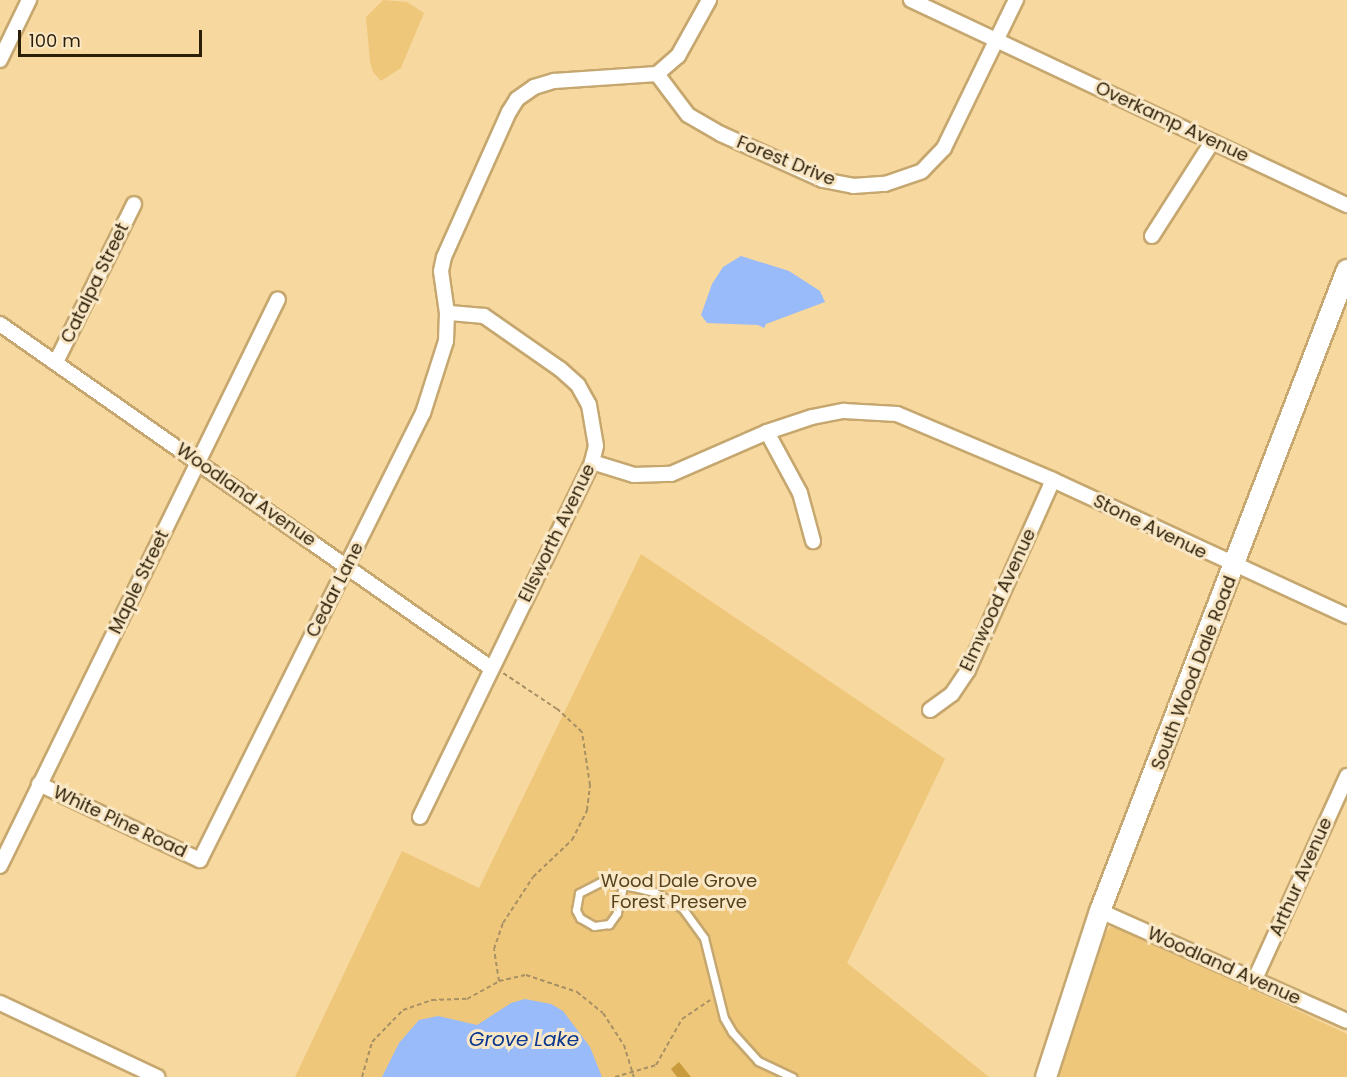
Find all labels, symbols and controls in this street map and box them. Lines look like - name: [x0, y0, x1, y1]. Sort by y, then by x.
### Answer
- scale bar: [21, 18, 206, 56]
- text: 100 m: [29, 28, 81, 53]
- street label: Overkamp Avenue: [1092, 77, 1252, 167]
- street label: Forest Drive: [734, 131, 838, 191]
- street label: Catalpa Street: [57, 219, 133, 347]
- street label: Woodland Avenue: [172, 439, 320, 551]
- street label: Ellsworth Avenue: [514, 460, 600, 606]
- street label: Stone Avenue: [1090, 490, 1210, 564]
- street label: Elmwood Avenue: [956, 525, 1040, 675]
- street label: Maple Street: [105, 527, 173, 637]
- street label: Cedar Lane: [302, 539, 368, 641]
- street label: South Wood Dale Road: [1147, 573, 1241, 773]
- street label: White Pine Road: [50, 782, 190, 862]
- street label: Arthur Avenue: [1265, 814, 1337, 940]
- park label: Wood Dale Grove Forest Preserve: [601, 871, 757, 914]
- street label: Woodland Avenue: [1144, 922, 1304, 1010]
- water label: Grove Lake: [469, 1027, 579, 1051]

